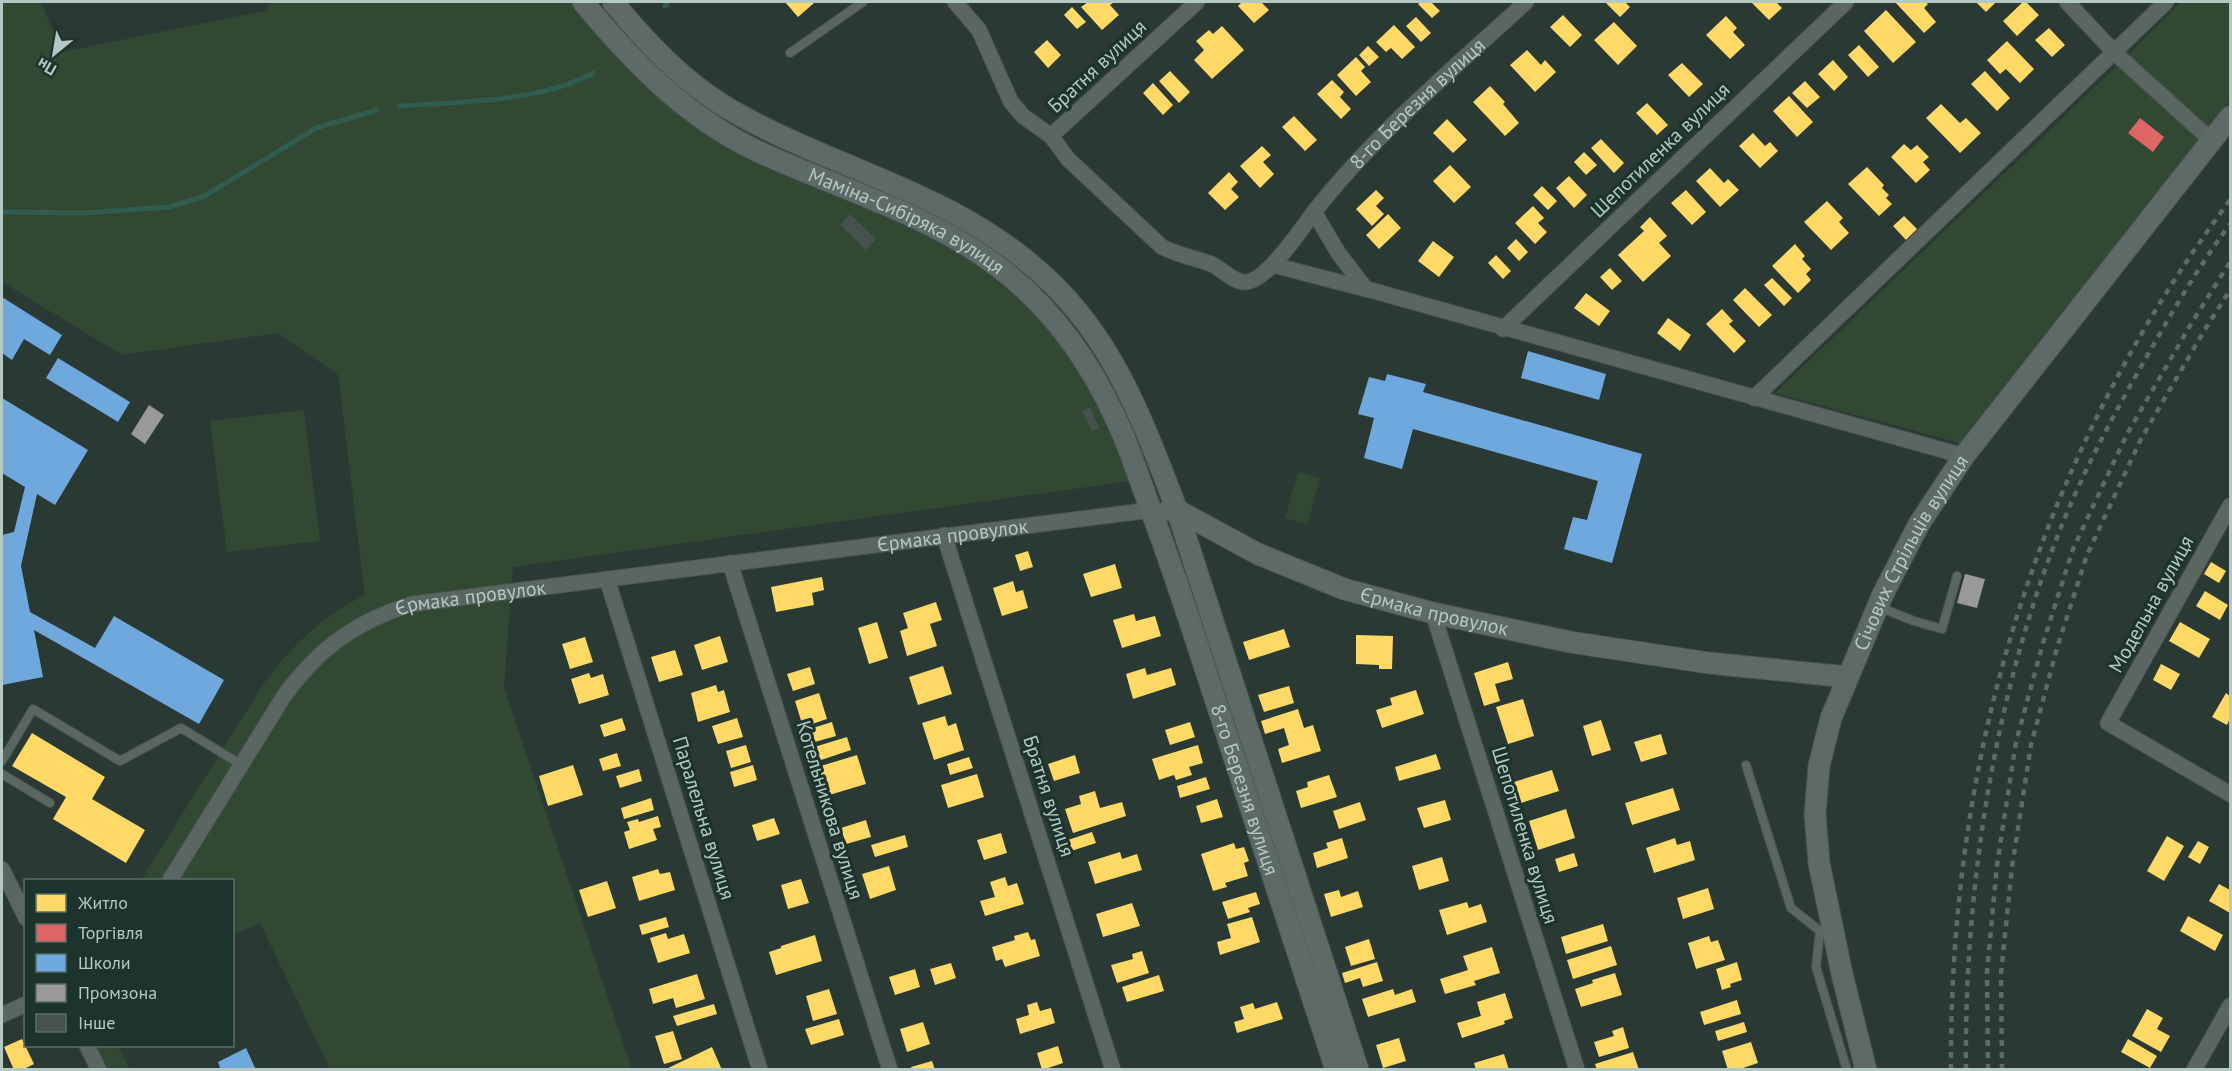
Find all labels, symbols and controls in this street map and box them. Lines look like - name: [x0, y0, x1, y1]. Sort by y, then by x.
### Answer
- street label: Братня вулиця: [1042, 14, 1152, 118]
- north arrow: [24, 24, 84, 84]
- street label: 8-го Березня вулиця: [1344, 32, 1491, 174]
- text: Пн: [33, 54, 60, 80]
- street label: Шепотиленка вулиця: [1585, 77, 1735, 223]
- street label: Маміна-Сибіряка вулиця: [805, 161, 1010, 280]
- street label: Січових Стрільців вулиця: [1848, 450, 1974, 655]
- street label: Єрмака провулок: [876, 513, 1030, 558]
- street label: Модельна вулиця: [2103, 531, 2199, 677]
- street label: Єрмака провулок: [391, 574, 548, 622]
- street label: Єрмака провулок: [1357, 581, 1511, 642]
- street label: 8-го Березня вулиця: [1205, 701, 1285, 878]
- street label: Котельникова вулиця: [790, 718, 870, 902]
- street label: Братня вулиця: [1017, 732, 1081, 860]
- street label: Паралельна вулиця: [667, 733, 741, 903]
- street label: Шепотиленка вулиця: [1486, 743, 1564, 927]
- legend: [24, 879, 234, 1047]
- text: Житло: [77, 891, 128, 914]
- text: Торгівля: [78, 921, 143, 944]
- text: Школи: [78, 951, 131, 974]
- text: Промзона: [78, 981, 157, 1004]
- text: Інше: [78, 1011, 115, 1034]

